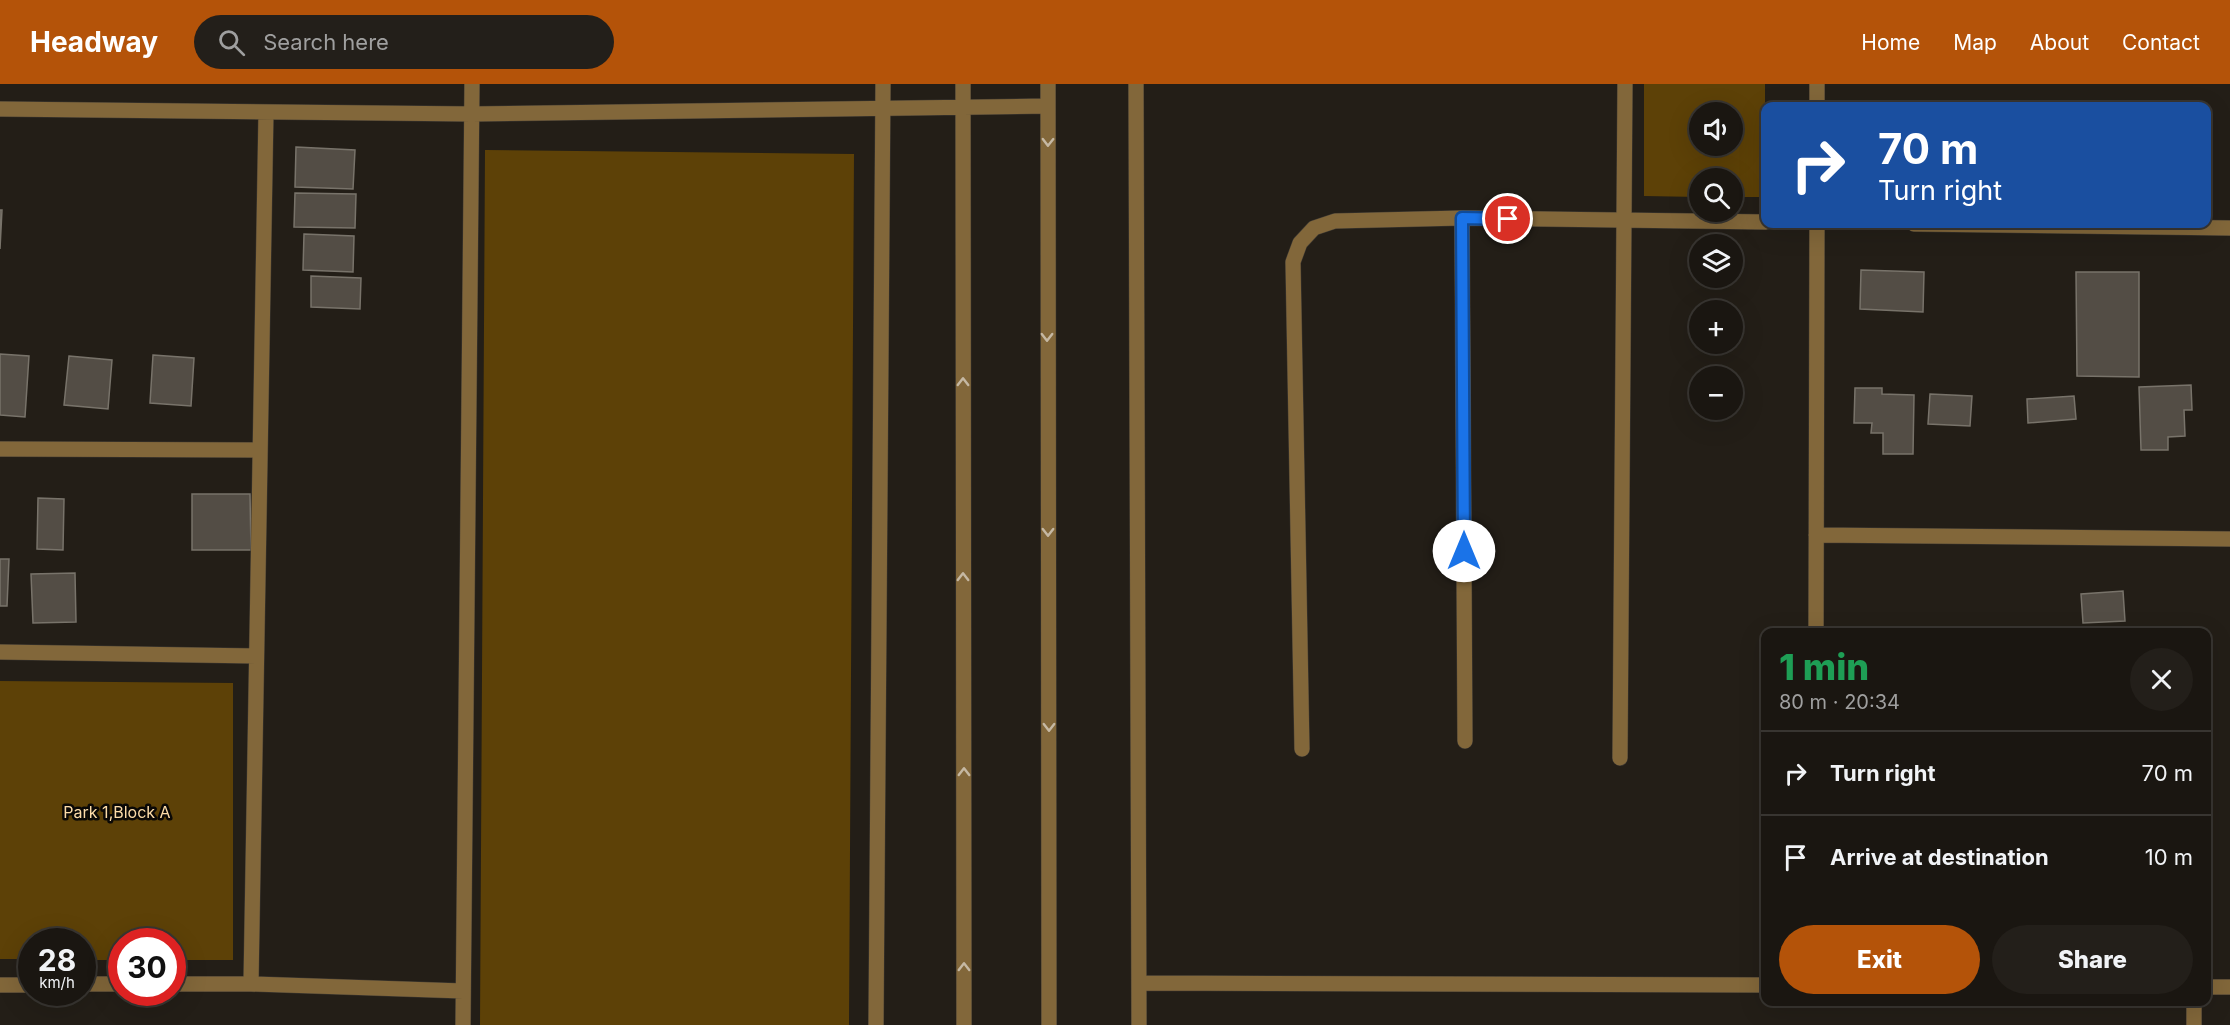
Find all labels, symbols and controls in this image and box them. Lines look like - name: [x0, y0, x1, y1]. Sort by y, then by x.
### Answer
- search box: [194, 15, 614, 69]
- text: Headway: [30, 25, 158, 59]
- icon: search: [215, 26, 248, 59]
- text: Search here: [263, 29, 389, 55]
- text: Home: [1861, 30, 1920, 55]
- text: Map: [1953, 30, 1997, 55]
- text: About: [2030, 30, 2089, 55]
- text: Contact: [2122, 30, 2200, 55]
- map controls: [1689, 102, 1743, 420]
- button: sound: [1689, 102, 1743, 156]
- text: 70 m: [1878, 123, 1978, 174]
- icon: right: [1779, 126, 1857, 204]
- one-way arrow: [1041, 138, 1054, 147]
- button: search: [1689, 168, 1743, 222]
- text: Turn right: [1878, 174, 2002, 207]
- pin: [1482, 193, 1533, 244]
- icon: arrive: [1491, 202, 1524, 235]
- button: layers: [1689, 234, 1743, 288]
- button: +: [1689, 300, 1743, 354]
- one-way arrow: [1041, 333, 1053, 342]
- button: −: [1689, 366, 1743, 420]
- one-way arrow: [957, 377, 969, 386]
- position arrow: [1432, 519, 1496, 583]
- one-way arrow: [1042, 528, 1054, 537]
- one-way arrow: [957, 572, 969, 581]
- text: 1 min: [1779, 645, 1869, 689]
- button: close: [2130, 648, 2193, 711]
- text: 80 m · 20:34: [1779, 690, 1900, 714]
- one-way arrow: [1042, 723, 1055, 732]
- icon: right: [1779, 757, 1812, 790]
- text: Turn right: [1830, 760, 1936, 786]
- text: 70 m: [2142, 760, 2193, 786]
- one-way arrow: [958, 767, 970, 776]
- park label: Park 1,Block A: [63, 802, 171, 822]
- icon: arrive: [1779, 841, 1812, 874]
- text: Arrive at destination: [1830, 844, 2049, 870]
- text: 10 m: [2145, 844, 2193, 870]
- button: Exit: [1779, 925, 1980, 994]
- button: Share: [1992, 925, 2193, 994]
- speed limit sign: 30: [108, 928, 186, 1006]
- text: 28: [38, 942, 76, 978]
- one-way arrow: [958, 962, 970, 971]
- text: km/h: [39, 973, 75, 992]

